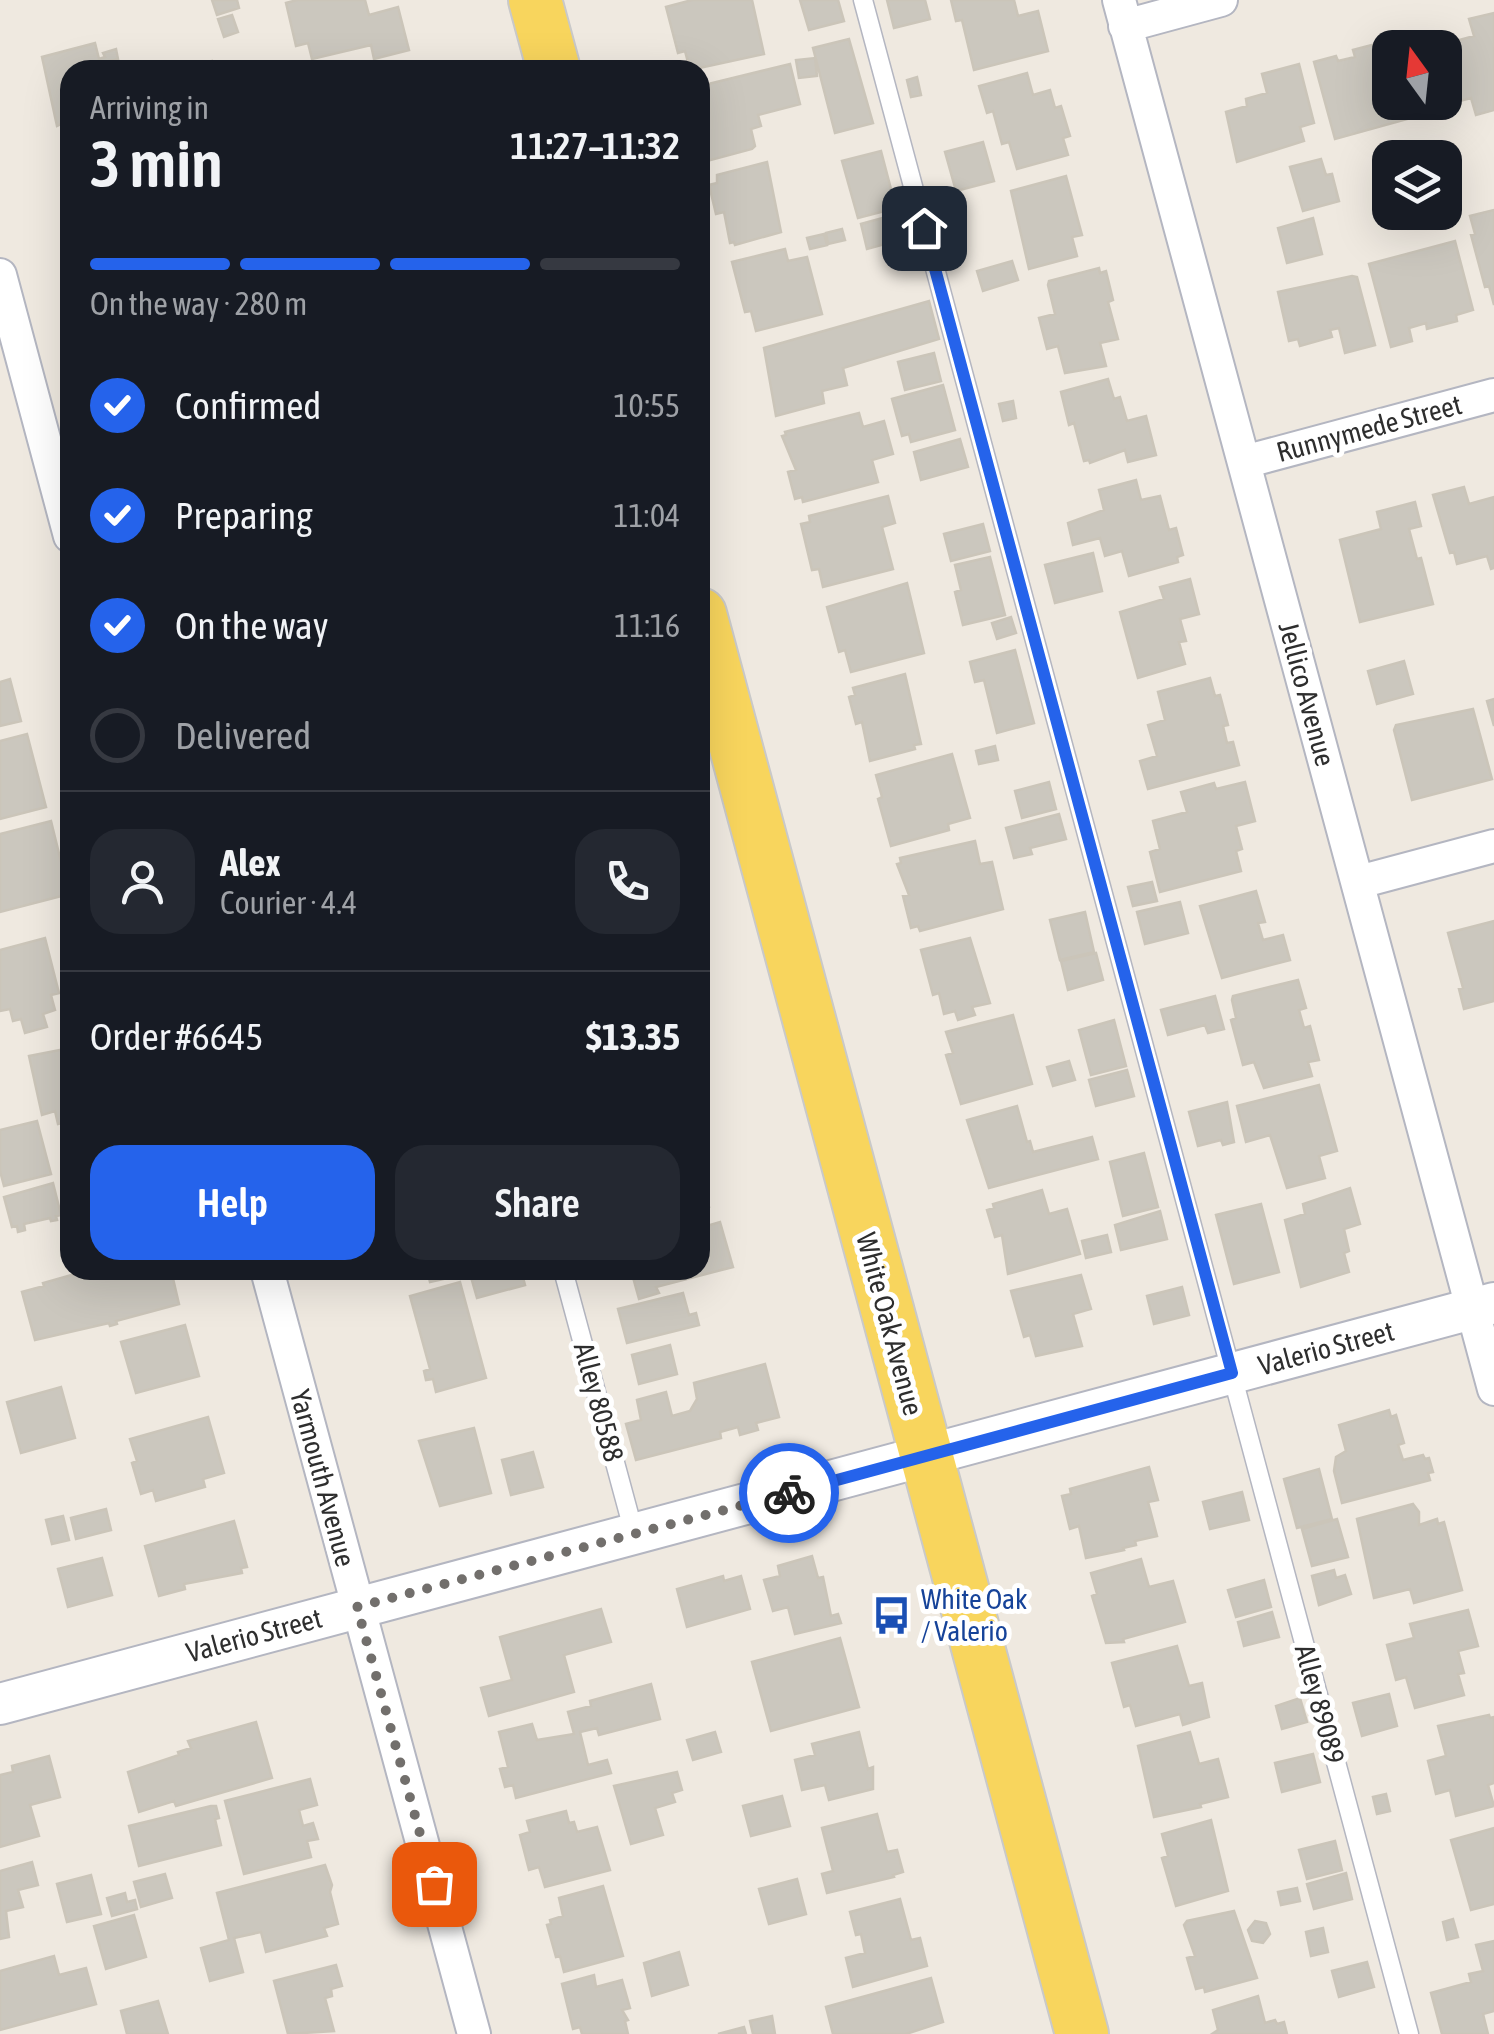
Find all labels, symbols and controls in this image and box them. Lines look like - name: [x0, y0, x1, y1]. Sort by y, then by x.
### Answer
- north arrow: [1372, 30, 1462, 120]
- map controls: [1372, 30, 1462, 230]
- text: Arriving in: [90, 89, 209, 126]
- text: 11:27–11:32: [510, 124, 680, 167]
- text: 3 min: [90, 126, 223, 201]
- button: layers: [1372, 140, 1462, 230]
- pin: [882, 186, 967, 271]
- icon: home: [897, 201, 952, 256]
- text: On the way · 280 m: [90, 285, 307, 322]
- icon: check: [90, 378, 145, 433]
- text: Confirmed: [175, 384, 321, 427]
- text: 10:55: [614, 387, 680, 424]
- street label: Runnymede Street: [1273, 388, 1465, 468]
- icon: check: [90, 488, 145, 543]
- text: Preparing: [175, 494, 313, 537]
- text: 11:04: [614, 497, 680, 534]
- icon: check: [90, 598, 145, 653]
- text: On the way: [175, 604, 328, 647]
- text: 11:16: [614, 607, 680, 644]
- street label: Jellico Avenue: [1272, 618, 1342, 770]
- text: Delivered: [175, 714, 311, 757]
- button: person: [90, 829, 195, 934]
- button: phone: [575, 829, 680, 934]
- text: Alex: [220, 841, 281, 884]
- text: Courier · 4.4: [220, 884, 357, 921]
- text: Order #6645: [90, 1015, 263, 1058]
- text: $13.35: [586, 1015, 680, 1058]
- button: Help: [90, 1145, 375, 1260]
- button: Share: [395, 1145, 680, 1260]
- street label: White Oak Avenue: [850, 1229, 930, 1419]
- street label: Valerio Street: [1255, 1315, 1397, 1381]
- street label: Alley 80588: [568, 1339, 630, 1465]
- street label: Yarmouth Avenue: [284, 1386, 362, 1570]
- courier: [739, 1443, 839, 1543]
- icon: bike: [762, 1466, 817, 1521]
- place label: White Oak / Valerio: [921, 1583, 1027, 1647]
- bus stop icon: White Oak / Valerio: [870, 1594, 912, 1636]
- street label: Valerio Street: [183, 1602, 325, 1668]
- street label: Alley 89089: [1289, 1641, 1351, 1767]
- pin: [392, 1842, 477, 1927]
- icon: bag: [407, 1857, 462, 1912]

